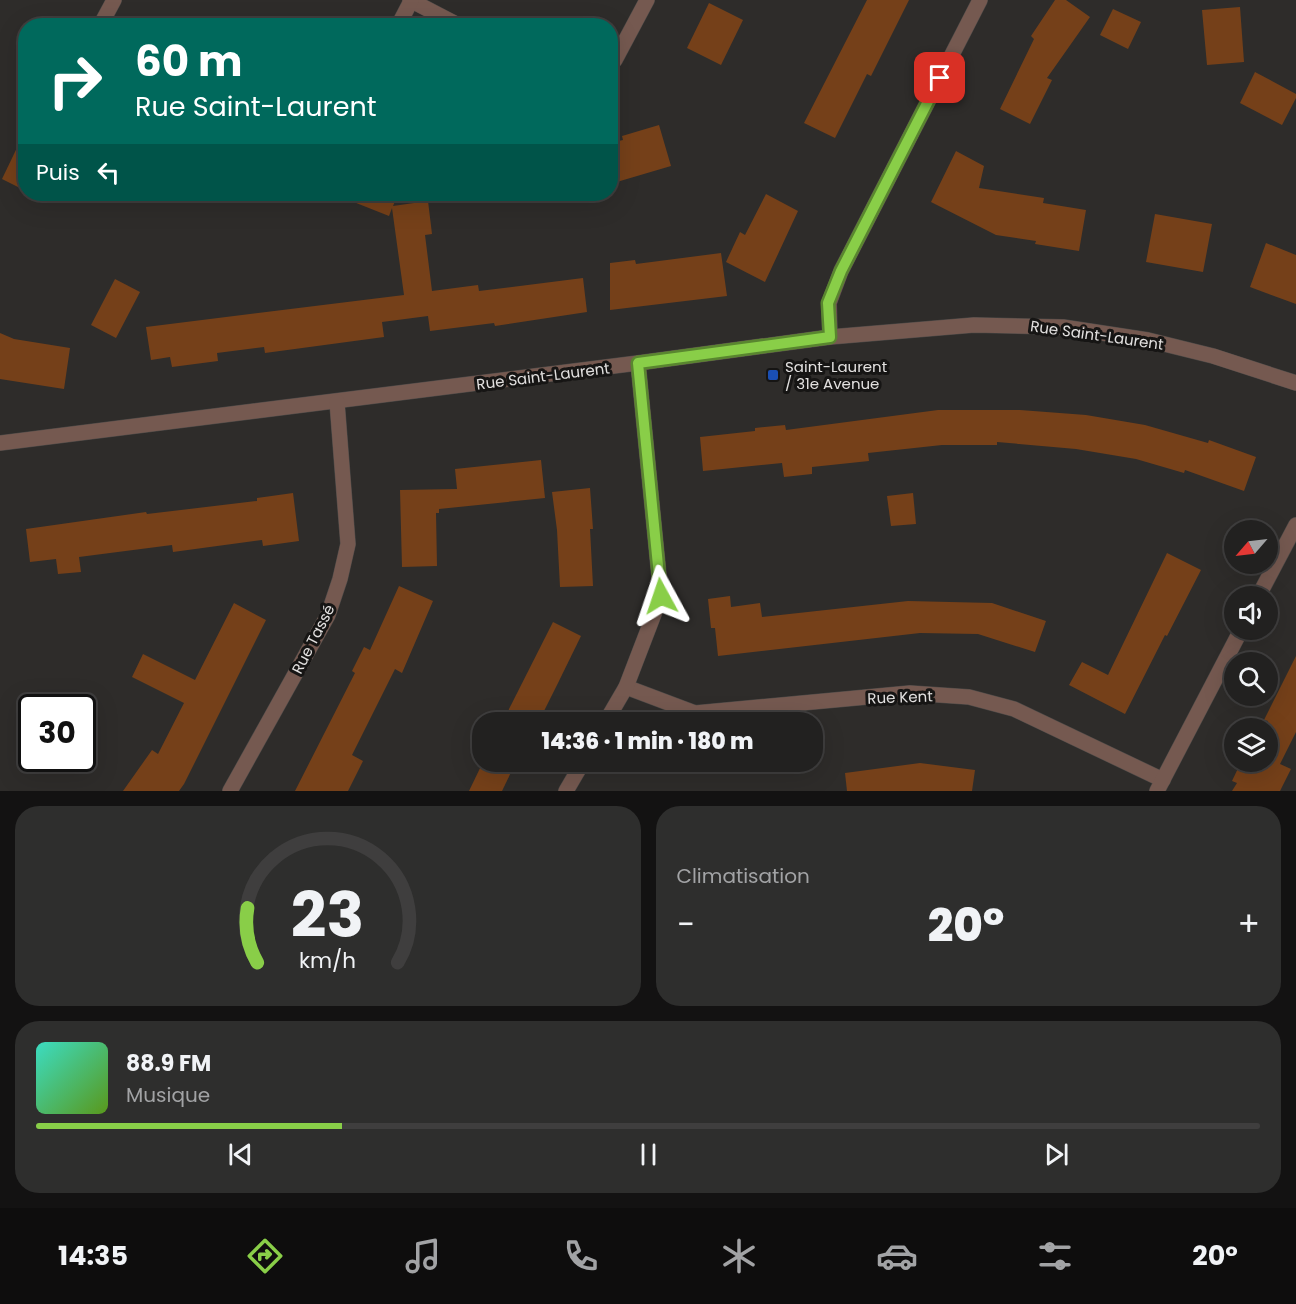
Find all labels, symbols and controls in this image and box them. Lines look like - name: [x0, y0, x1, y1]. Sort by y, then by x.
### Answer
- text: 60 m: [135, 32, 243, 91]
- icon: right: [36, 42, 114, 120]
- pin: [914, 52, 965, 103]
- icon: arrive: [923, 61, 956, 94]
- text: Rue Saint-Laurent: [135, 88, 377, 125]
- icon: left: [92, 156, 125, 189]
- text: Puis: [36, 157, 80, 188]
- street label: Rue Saint-Laurent: [1029, 315, 1165, 355]
- place label: Saint-Laurent / 31e Avenue: [785, 356, 887, 394]
- street label: Rue Saint-Laurent: [475, 357, 611, 395]
- marker: Saint-Laurent / 31e Avenue: [766, 368, 780, 382]
- north arrow: [1224, 520, 1278, 574]
- map controls: [1224, 520, 1278, 772]
- position arrow: [629, 564, 693, 628]
- button: sound: [1224, 586, 1278, 640]
- street label: Rue Tassé: [287, 601, 339, 677]
- button: search: [1224, 652, 1278, 706]
- street label: Rue Kent: [867, 685, 933, 709]
- speed limit sign: 30: [18, 694, 96, 772]
- button: layers: [1224, 718, 1278, 772]
- text: 14:36 · 1 min · 180 m: [542, 726, 753, 757]
- text: Climatisation: [677, 862, 810, 890]
- text: 23: [291, 871, 364, 959]
- text: 20°: [928, 894, 1004, 957]
- text: −: [677, 901, 695, 948]
- text: +: [1237, 901, 1260, 948]
- text: km/h: [299, 945, 356, 976]
- text: 88.9 FM: [126, 1048, 211, 1079]
- text: Musique: [126, 1081, 210, 1109]
- icon: previous: [224, 1138, 257, 1171]
- icon: pause: [632, 1138, 665, 1171]
- icon: next: [1040, 1138, 1073, 1171]
- icon: directions: [244, 1235, 286, 1277]
- icon: music: [402, 1235, 444, 1277]
- icon: phone: [560, 1235, 602, 1277]
- icon: climate: [718, 1235, 760, 1277]
- icon: car: [876, 1235, 918, 1277]
- icon: filters: [1034, 1235, 1076, 1277]
- text: 14:35: [58, 1237, 128, 1274]
- text: 20°: [1192, 1237, 1238, 1274]

